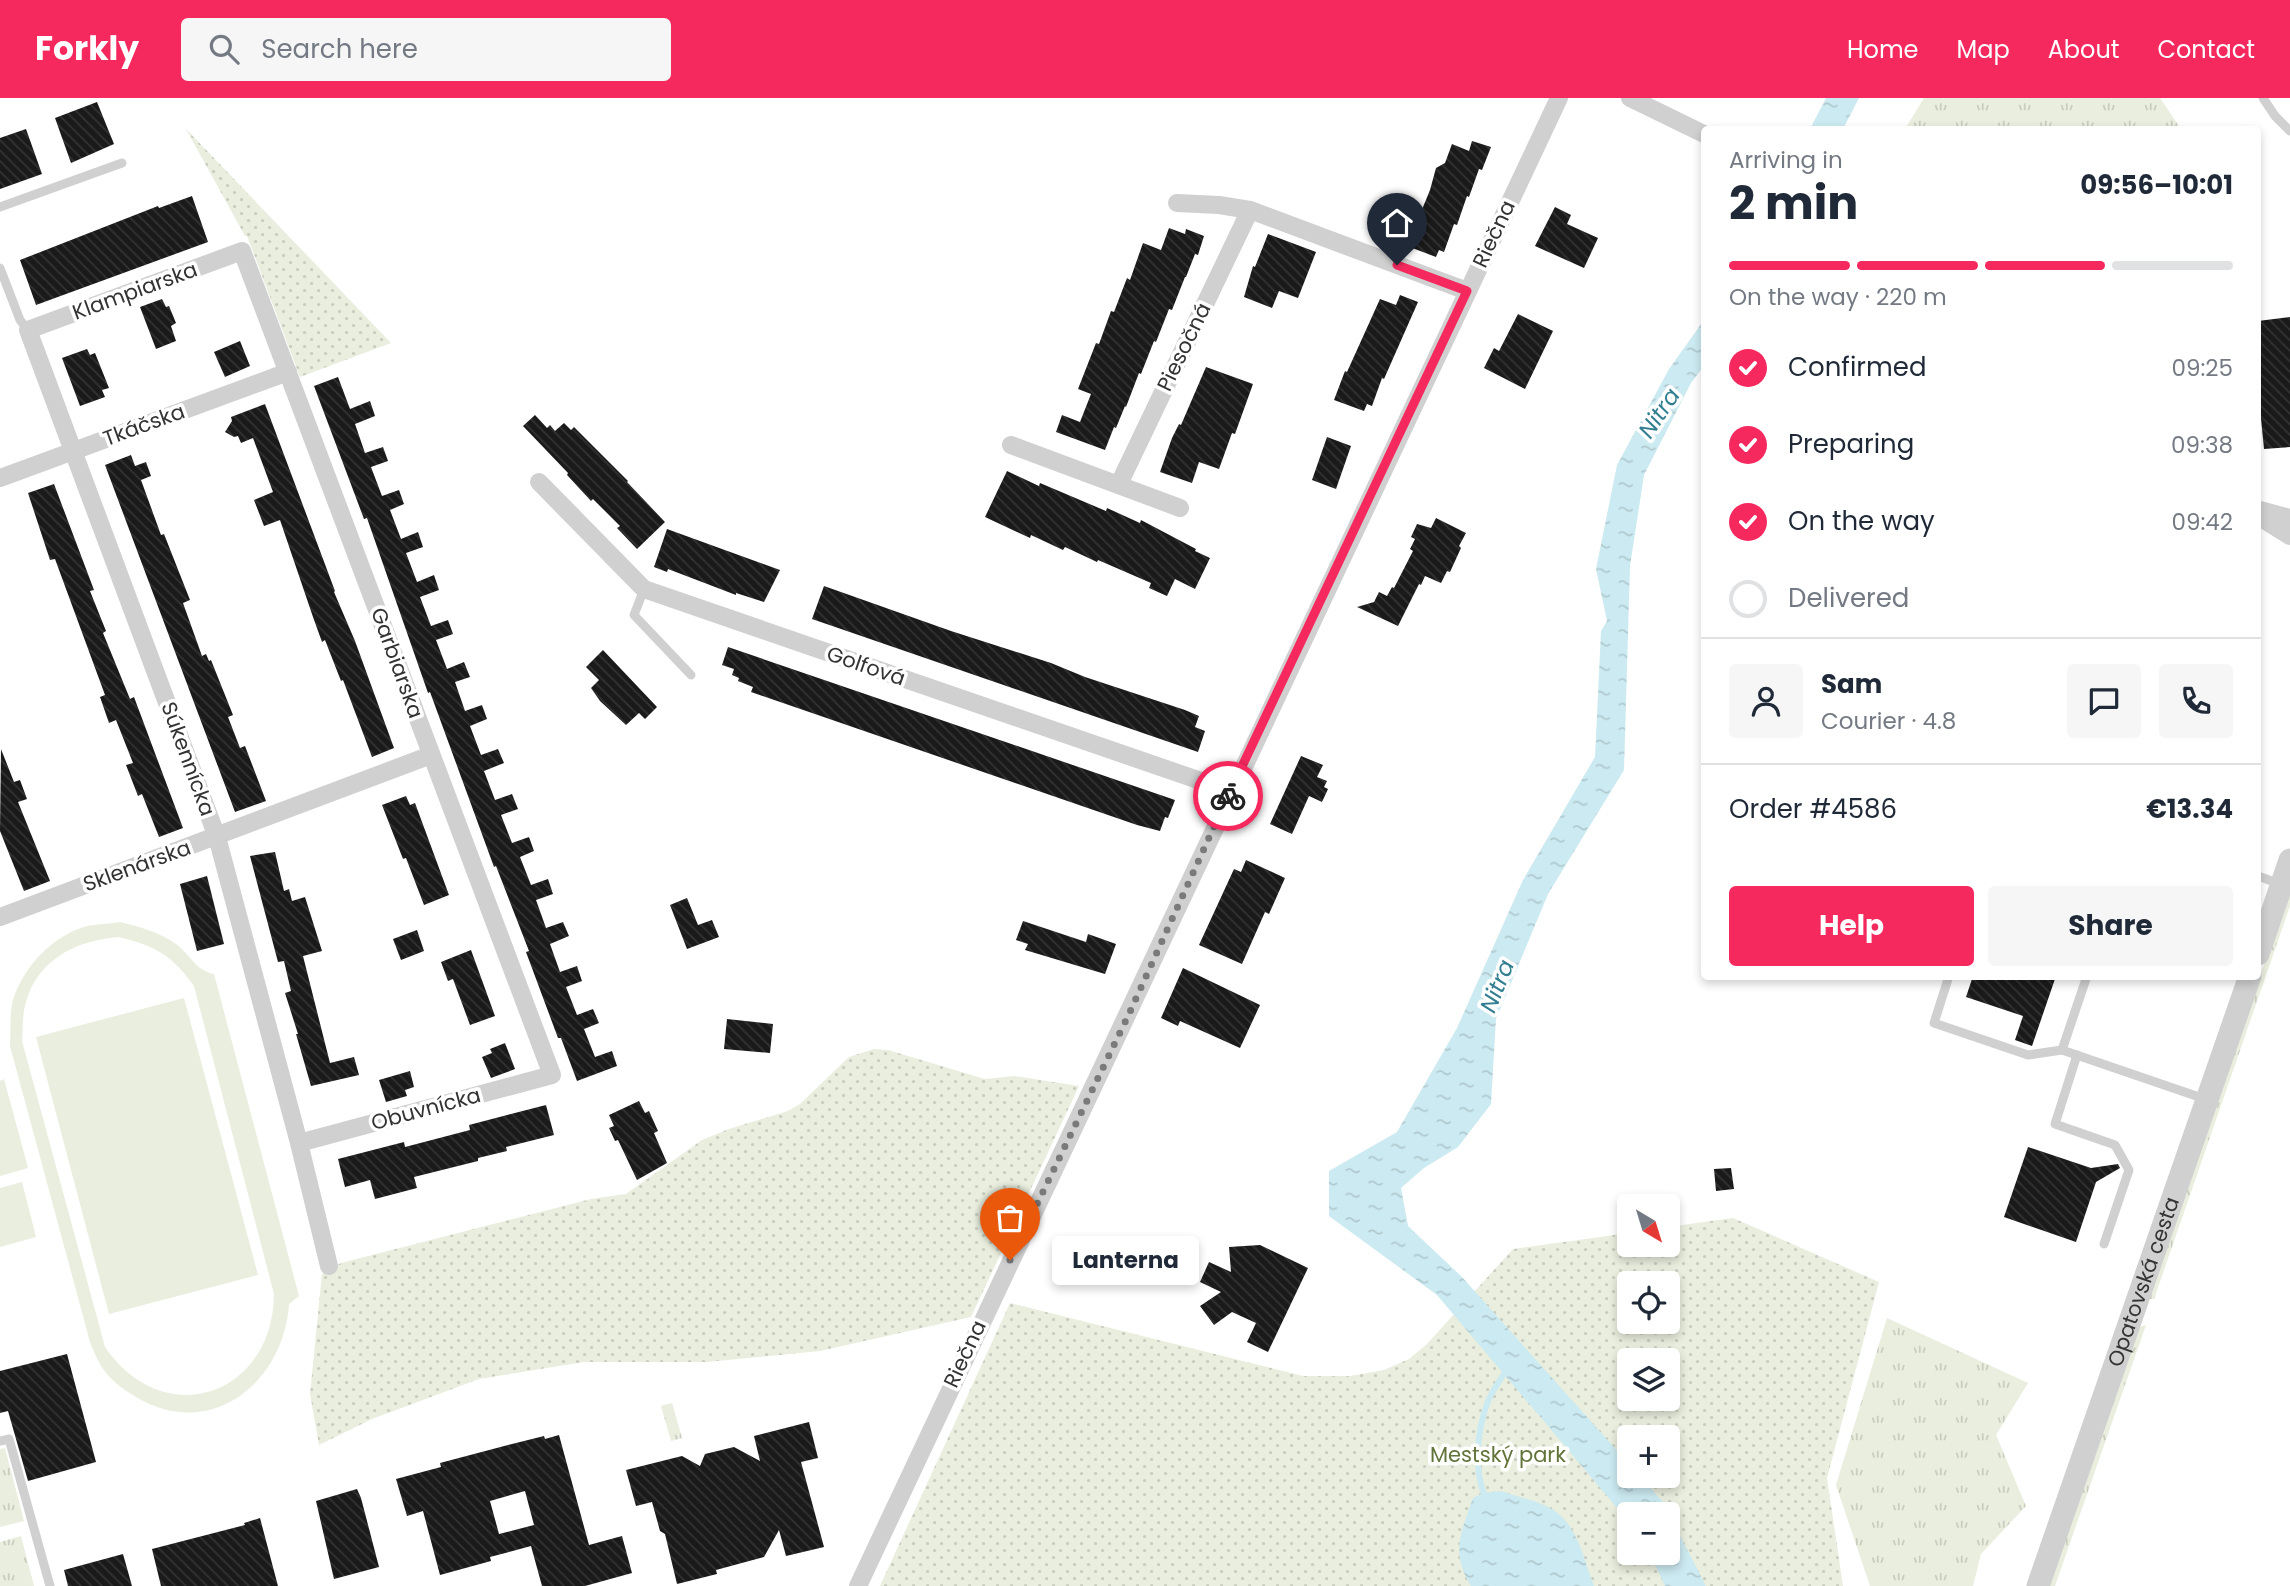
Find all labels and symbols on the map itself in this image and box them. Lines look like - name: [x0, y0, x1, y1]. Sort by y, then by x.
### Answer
- pin: [1367, 193, 1427, 265]
- street label: Riečna: [1465, 195, 1522, 272]
- street label: Klampiarska: [68, 255, 201, 327]
- street label: Piesočná: [1150, 298, 1217, 396]
- water label: Nitra: [1631, 382, 1687, 444]
- street label: Tkáčska: [99, 396, 189, 453]
- street label: Garbiarska: [364, 603, 431, 722]
- street label: Golfová: [823, 639, 909, 692]
- street label: Súkennícka: [154, 698, 223, 820]
- courier: [1193, 761, 1263, 831]
- street label: Sklenárska: [79, 833, 195, 898]
- water label: Nitra: [1472, 955, 1522, 1017]
- street label: Obuvnícka: [368, 1080, 484, 1137]
- pin: [980, 1188, 1040, 1260]
- street label: Opatovská cesta: [2100, 1193, 2186, 1371]
- north arrow: [1617, 1194, 1680, 1256]
- callout: Lanterna: [1052, 1236, 1199, 1284]
- street label: Riečna: [936, 1315, 993, 1392]
- park label: Mestský park: [1430, 1440, 1566, 1469]

